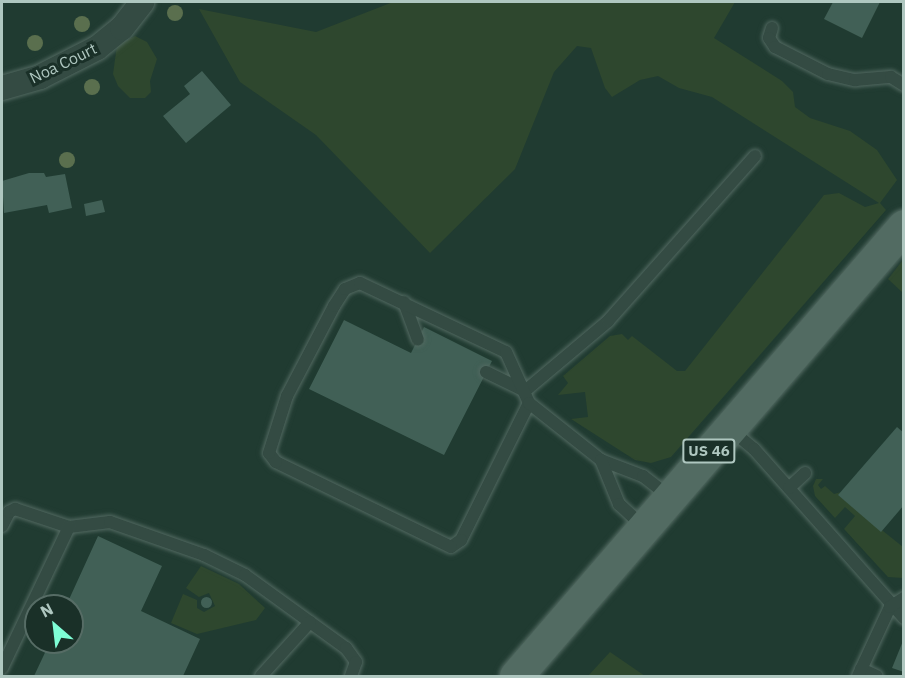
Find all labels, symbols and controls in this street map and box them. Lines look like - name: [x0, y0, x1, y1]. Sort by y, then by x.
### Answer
- street label: Noa Court: [26, 39, 100, 87]
- road number: US 46: [682, 439, 736, 463]
- north arrow: [24, 594, 84, 654]
- text: N: [37, 598, 56, 621]

